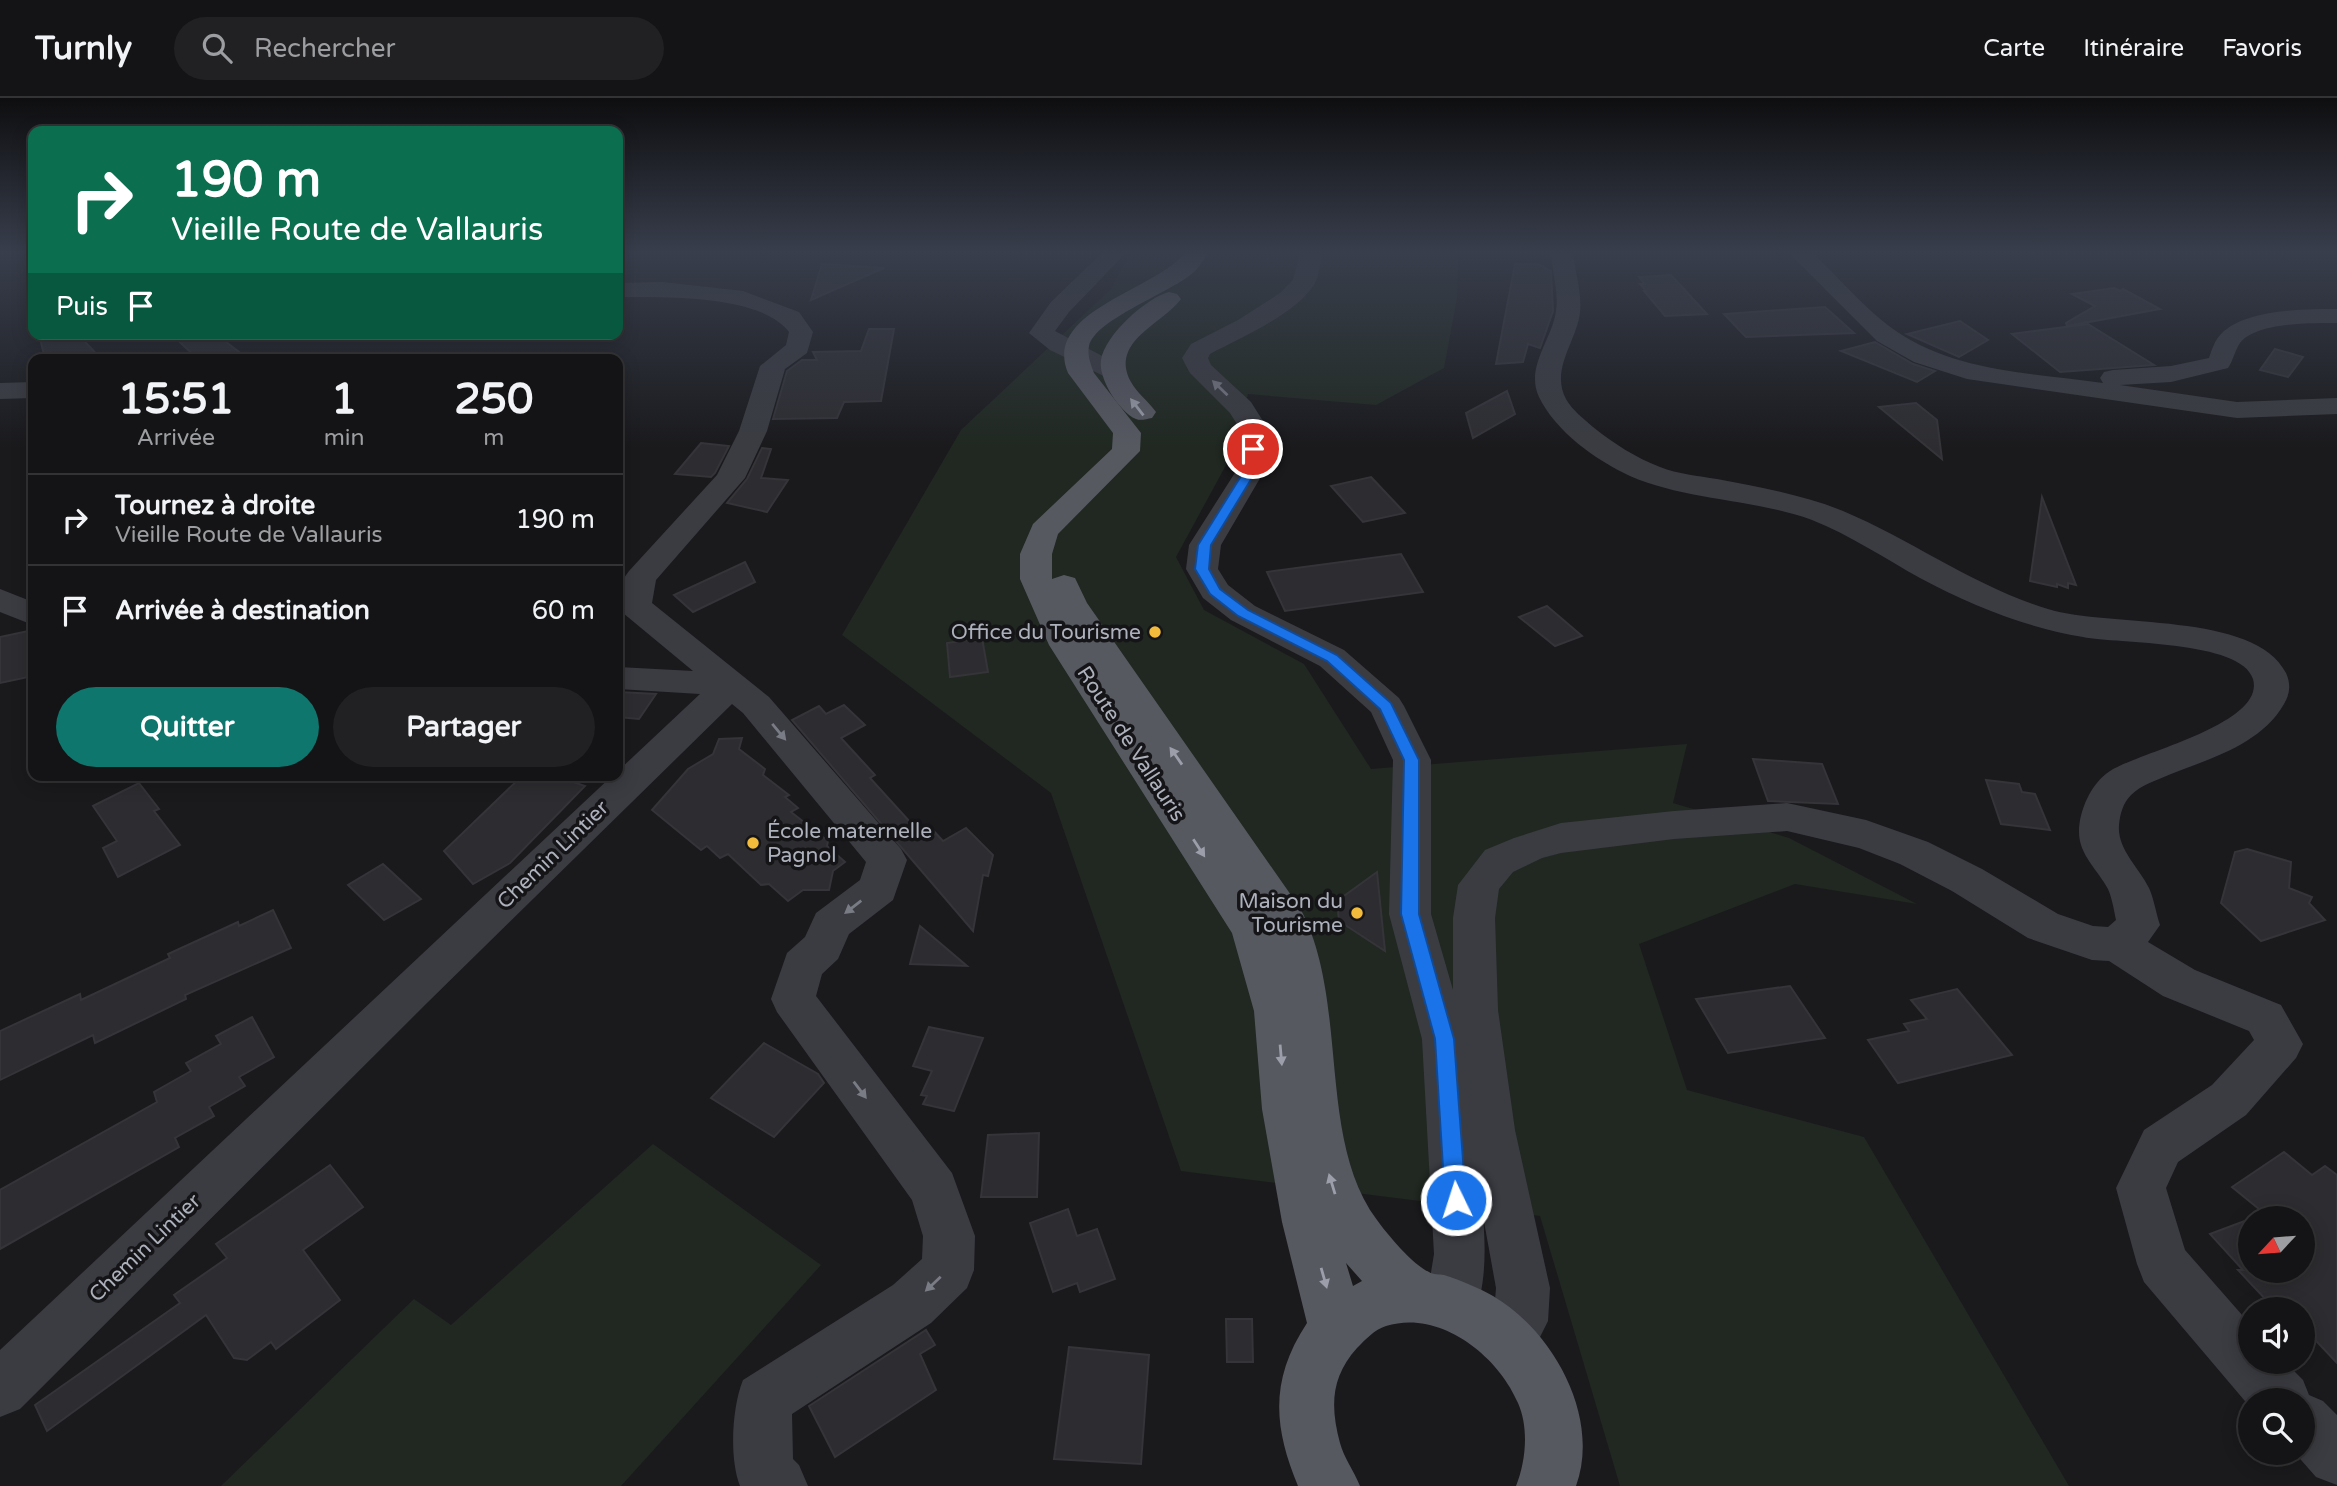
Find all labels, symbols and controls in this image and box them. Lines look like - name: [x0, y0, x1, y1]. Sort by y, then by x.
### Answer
- search box: [174, 17, 664, 80]
- text: Turnly: [35, 29, 132, 68]
- icon: search: [198, 29, 236, 67]
- text: Rechercher: [254, 33, 395, 64]
- text: Carte: [1983, 34, 2045, 63]
- text: Itinéraire: [2083, 34, 2184, 63]
- text: Favoris: [2222, 34, 2302, 63]
- text: 190 m: [171, 151, 321, 210]
- icon: right: [56, 154, 147, 245]
- text: Vieille Route de Vallauris: [171, 211, 543, 249]
- icon: arrive: [122, 287, 160, 325]
- text: Puis: [56, 291, 108, 322]
- text: 15:51: [118, 374, 234, 425]
- text: 1: [331, 374, 357, 425]
- text: 250: [454, 374, 533, 425]
- one-way arrow: [1212, 379, 1229, 396]
- one-way arrow: [1129, 398, 1144, 416]
- pin: [1223, 419, 1283, 479]
- text: Arrivée: [137, 424, 215, 452]
- text: min: [324, 424, 365, 452]
- text: m: [483, 424, 504, 452]
- icon: arrive: [1234, 430, 1272, 468]
- text: Tournez à droite: [115, 490, 315, 521]
- icon: right: [56, 501, 94, 539]
- text: 190 m: [515, 504, 595, 535]
- text: Vieille Route de Vallauris: [115, 521, 383, 549]
- icon: arrive: [56, 592, 94, 630]
- text: Arrivée à destination: [115, 595, 370, 626]
- text: 60 m: [532, 595, 595, 626]
- place label: Office du Tourisme: [951, 620, 1141, 645]
- marker: Office du Tourisme: [1147, 624, 1163, 640]
- street label: Route de Vallauris: [1072, 662, 1190, 826]
- button: Quitter: [56, 687, 319, 767]
- button: Partager: [333, 687, 595, 767]
- one-way arrow: [772, 723, 787, 741]
- one-way arrow: [1169, 746, 1182, 766]
- street label: Chemin Lintier: [492, 796, 614, 914]
- place label: École maternelle Pagnol: [767, 819, 932, 868]
- marker: École maternelle Pagnol: [745, 835, 761, 851]
- one-way arrow: [1192, 838, 1205, 857]
- place label: Maison du Tourisme: [1239, 889, 1343, 938]
- one-way arrow: [845, 900, 863, 915]
- marker: Maison du Tourisme: [1349, 905, 1365, 921]
- one-way arrow: [1276, 1044, 1287, 1066]
- one-way arrow: [853, 1081, 867, 1099]
- position arrow: [1419, 1163, 1493, 1237]
- one-way arrow: [1327, 1174, 1337, 1195]
- street label: Chemin Lintier: [84, 1189, 206, 1307]
- north arrow: [2238, 1206, 2315, 1283]
- map controls: [2238, 1206, 2315, 1465]
- one-way arrow: [1319, 1268, 1329, 1289]
- one-way arrow: [924, 1276, 942, 1292]
- button: sound: [2238, 1297, 2315, 1374]
- button: search: [2238, 1388, 2315, 1465]

